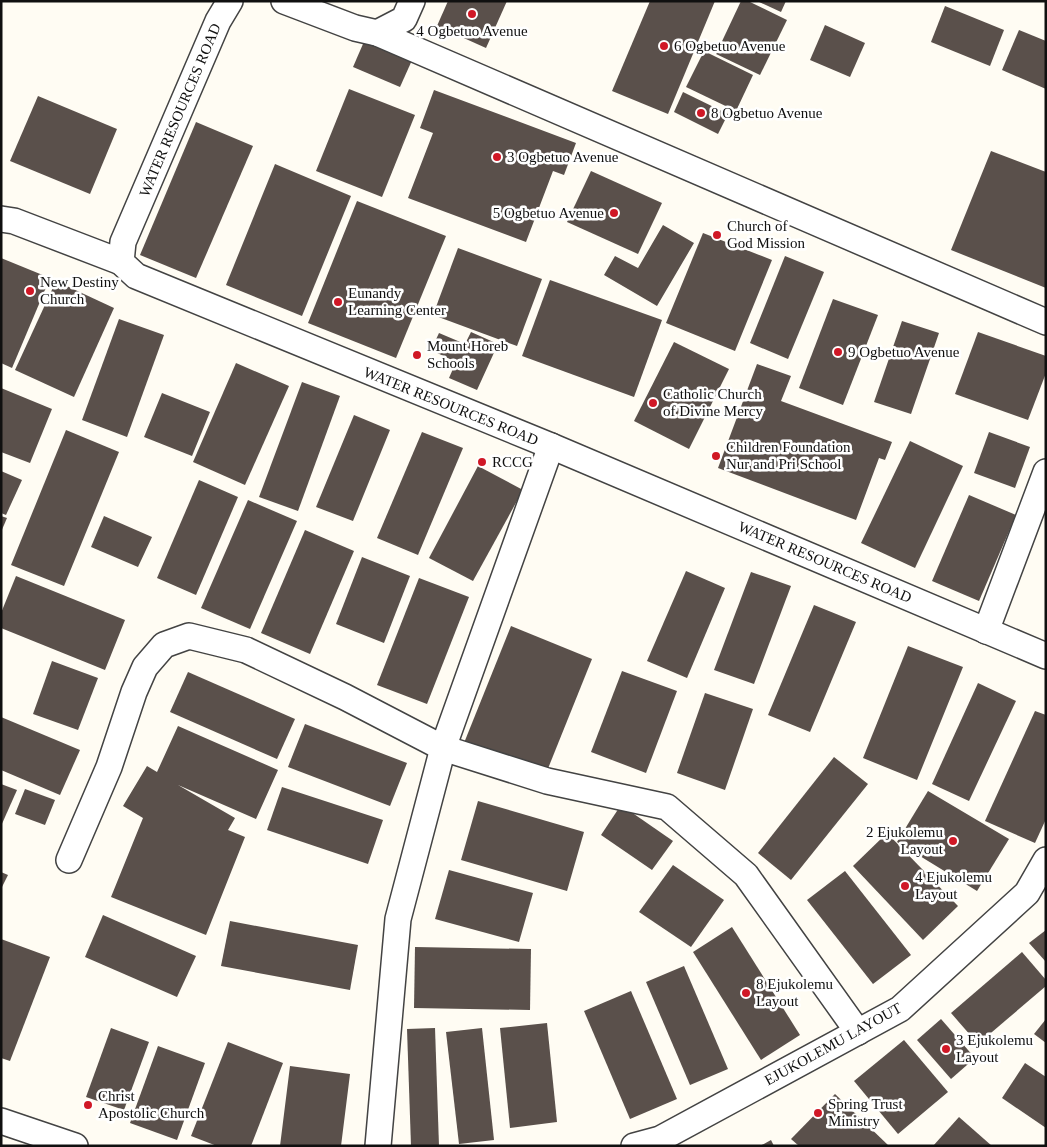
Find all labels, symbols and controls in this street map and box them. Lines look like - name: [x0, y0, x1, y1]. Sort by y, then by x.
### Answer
- marker: 4 Ogbetuo Avenue: [466, 8, 478, 20]
- street label: WATER RESOURCES ROAD: [136, 21, 224, 199]
- place label: 4 Ogbetuo Avenue: [416, 23, 528, 39]
- place label: 6 Ogbetuo Avenue: [674, 38, 786, 54]
- marker: 6 Ogbetuo Avenue: [658, 40, 670, 52]
- place label: 8 Ogbetuo Avenue: [711, 105, 823, 121]
- marker: 8 Ogbetuo Avenue: [695, 107, 707, 119]
- place label: 3 Ogbetuo Avenue: [507, 149, 619, 165]
- marker: 3 Ogbetuo Avenue: [491, 151, 503, 163]
- place label: 5 Ogbetuo Avenue: [493, 205, 604, 221]
- marker: 5 Ogbetuo Avenue: [608, 207, 620, 219]
- place label: Church of God Mission: [727, 218, 805, 251]
- marker: Church of God Mission: [711, 229, 723, 241]
- place label: New Destiny Church: [40, 274, 119, 307]
- marker: New Destiny Church: [24, 285, 36, 297]
- place label: Eunandy Learning Center: [348, 285, 446, 318]
- marker: Eunandy Learning Center: [332, 296, 344, 308]
- place label: Mount Horeb Schools: [427, 338, 508, 371]
- place label: 9 Ogbetuo Avenue: [848, 344, 960, 360]
- marker: 9 Ogbetuo Avenue: [832, 346, 844, 358]
- marker: Mount Horeb Schools: [411, 349, 423, 361]
- street label: WATER RESOURCES ROAD: [361, 364, 541, 448]
- place label: Catholic Church of Divine Mercy: [663, 386, 763, 419]
- marker: Catholic Church of Divine Mercy: [647, 397, 659, 409]
- place label: Children Foundation Nur and Pri School: [726, 439, 851, 472]
- marker: Children Foundation Nur and Pri School: [710, 450, 722, 462]
- place label: RCCG: [492, 454, 533, 470]
- marker: RCCG: [476, 456, 488, 468]
- street label: WATER RESOURCES ROAD: [736, 518, 914, 606]
- place label: 2 Ejukolemu Layout: [866, 824, 944, 857]
- marker: 2 Ejukolemu Layout: [947, 835, 959, 847]
- place label: 4 Ejukolemu Layout: [915, 869, 993, 902]
- marker: 4 Ejukolemu Layout: [899, 880, 911, 892]
- place label: 8 Ejukolemu Layout: [756, 976, 834, 1009]
- marker: 8 Ejukolemu Layout: [740, 987, 752, 999]
- street label: EJUKOLEMU LAYOUT: [762, 1000, 904, 1088]
- place label: 3 Ejukolemu Layout: [956, 1032, 1034, 1065]
- marker: 3 Ejukolemu Layout: [940, 1043, 952, 1055]
- place label: Christ Apostolic Church: [98, 1088, 205, 1121]
- place label: Spring Trust Ministry: [828, 1096, 903, 1129]
- marker: Christ Apostolic Church: [82, 1099, 94, 1111]
- marker: Spring Trust Ministry: [812, 1107, 824, 1119]

